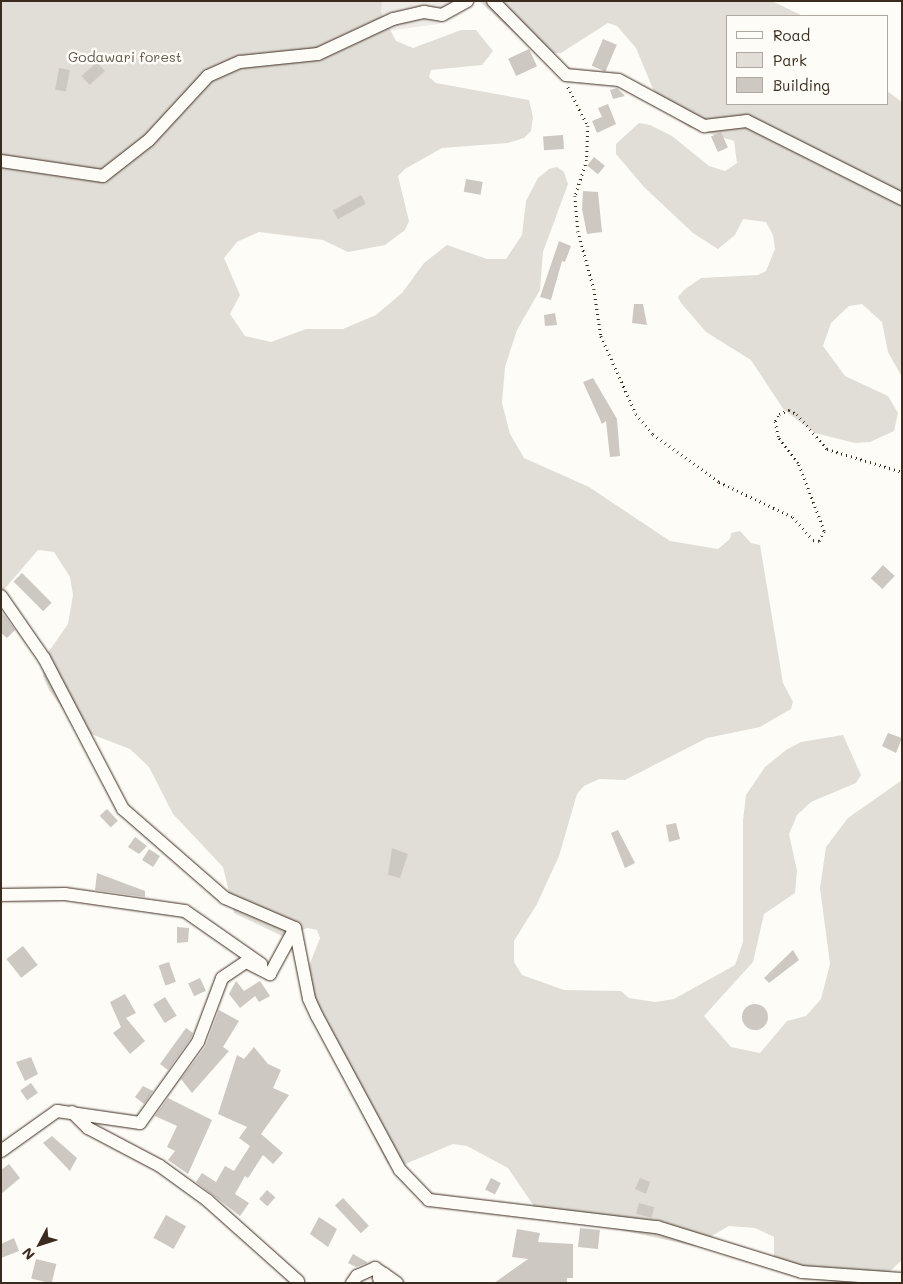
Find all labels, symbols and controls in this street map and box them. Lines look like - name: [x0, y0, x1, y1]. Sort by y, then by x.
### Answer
- legend: [726, 15, 888, 105]
- text: Road: [773, 25, 810, 45]
- park label: Godawari forest: [68, 49, 182, 65]
- text: Park: [773, 50, 807, 70]
- text: Building: [773, 75, 830, 95]
- north arrow: [15, 1219, 65, 1269]
- text: N: [17, 1244, 39, 1264]

